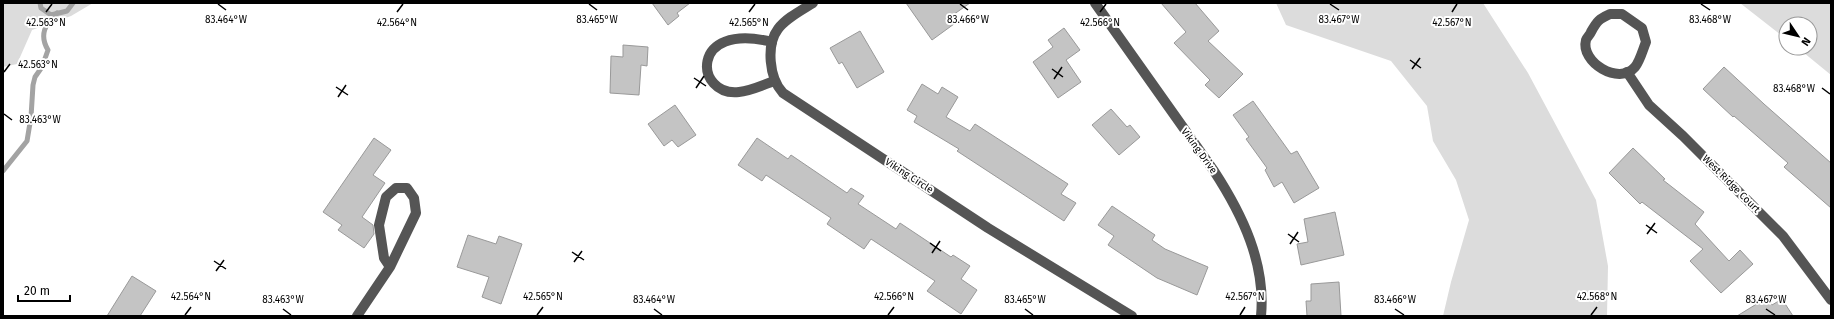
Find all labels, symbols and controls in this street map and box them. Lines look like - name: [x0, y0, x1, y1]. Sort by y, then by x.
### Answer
- text: 83.464°W: [205, 14, 248, 26]
- text: 83.465°W: [576, 14, 619, 26]
- text: 83.466°W: [947, 14, 990, 26]
- text: 83.467°W: [1319, 14, 1360, 26]
- text: 83.468°W: [1689, 14, 1732, 26]
- north arrow: [1778, 16, 1818, 56]
- text: 42.563°N: [26, 17, 66, 29]
- text: 42.564°N: [377, 17, 417, 29]
- text: 42.565°N: [729, 17, 769, 29]
- text: 42.566°N: [1080, 17, 1120, 29]
- text: 42.567°N: [1432, 17, 1472, 29]
- text: N: [1798, 35, 1813, 48]
- text: 42.563°N: [18, 59, 58, 71]
- text: 83.468°W: [1773, 83, 1816, 95]
- text: 83.463°W: [19, 114, 62, 126]
- street label: Viking Drive: [1178, 126, 1220, 176]
- street label: West Ridge Court: [1700, 153, 1763, 216]
- street label: Viking Circle: [883, 156, 935, 196]
- scale bar: [18, 277, 70, 303]
- text: 20 m: [24, 284, 50, 298]
- text: 42.564°N: [171, 291, 211, 303]
- text: 42.565°N: [523, 291, 563, 303]
- text: 42.566°N: [874, 291, 914, 303]
- text: 42.567°N: [1225, 291, 1265, 303]
- text: 42.568°N: [1577, 291, 1617, 303]
- text: 83.463°W: [262, 294, 305, 306]
- text: 83.464°W: [633, 294, 676, 306]
- text: 83.465°W: [1004, 294, 1047, 306]
- text: 83.466°W: [1374, 294, 1417, 306]
- text: 83.467°W: [1746, 294, 1787, 306]

